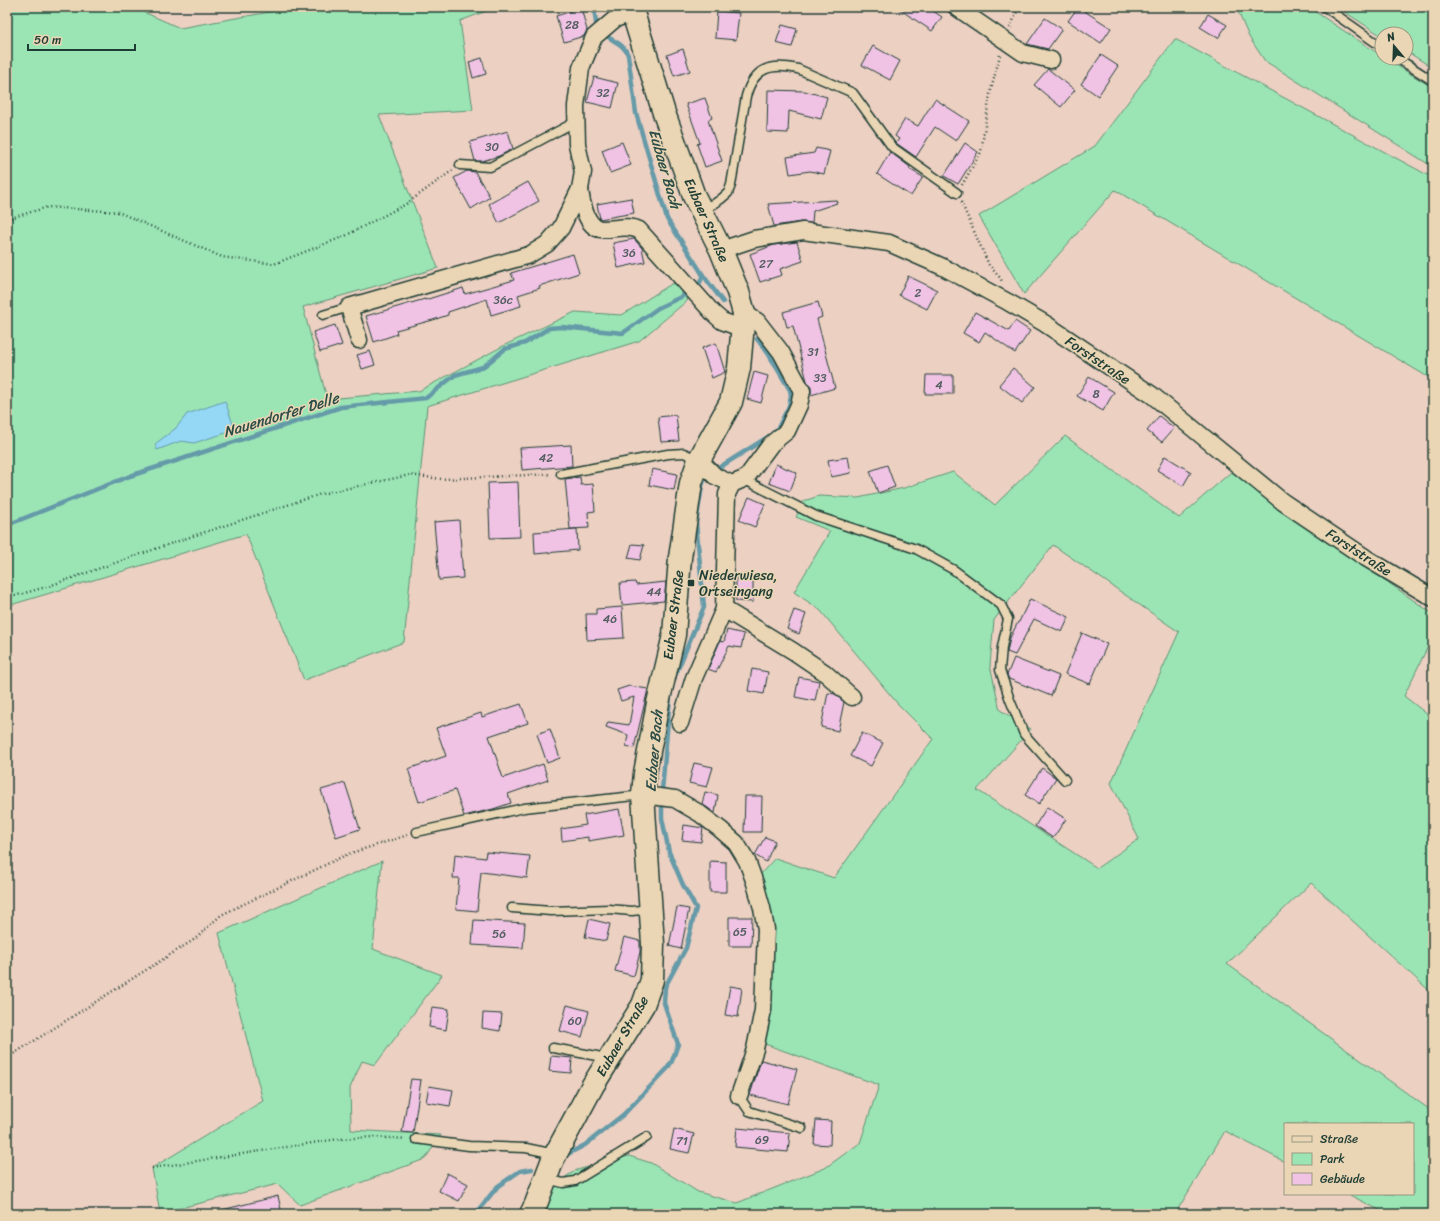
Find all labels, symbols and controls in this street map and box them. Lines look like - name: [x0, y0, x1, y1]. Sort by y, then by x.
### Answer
- house number: 28: [565, 14, 579, 36]
- scale bar: [28, 26, 135, 52]
- north arrow: [1374, 26, 1414, 66]
- text: N: [1383, 27, 1398, 48]
- text: 50 m: [34, 29, 61, 51]
- house number: 32: [596, 82, 610, 104]
- water label: Eubaer Bach: [641, 126, 689, 213]
- house number: 30: [485, 136, 499, 158]
- street label: Eubaer Straße: [677, 174, 736, 266]
- house number: 36: [622, 242, 636, 264]
- house number: 27: [759, 253, 774, 275]
- house number: 2: [915, 282, 922, 304]
- house number: 36c: [493, 289, 513, 311]
- street label: Forststraße: [1060, 329, 1136, 392]
- house number: 31: [807, 341, 819, 363]
- house number: 33: [813, 367, 827, 389]
- house number: 4: [935, 374, 943, 396]
- house number: 8: [1092, 383, 1100, 405]
- water label: Nauendorfer Delle: [220, 385, 343, 445]
- house number: 42: [539, 447, 553, 469]
- street label: Forststraße: [1321, 522, 1397, 583]
- place label: Niederwiesa, Ortseingang: [699, 563, 778, 604]
- street label: Eubaer Straße: [656, 569, 691, 661]
- marker: Niederwiesa, Ortseingang: [686, 578, 696, 588]
- house number: 44: [646, 581, 662, 603]
- house number: 46: [603, 608, 617, 630]
- water label: Eubaer Bach: [637, 708, 671, 793]
- house number: 65: [733, 921, 747, 943]
- house number: 56: [492, 923, 506, 945]
- street label: Eubaer Straße: [589, 991, 656, 1082]
- house number: 60: [568, 1010, 583, 1032]
- legend: [1284, 1123, 1414, 1195]
- text: Straße: [1320, 1128, 1358, 1150]
- house number: 69: [755, 1129, 769, 1151]
- house number: 71: [676, 1130, 688, 1152]
- text: Park: [1320, 1148, 1345, 1170]
- text: Gebäude: [1320, 1168, 1365, 1190]

